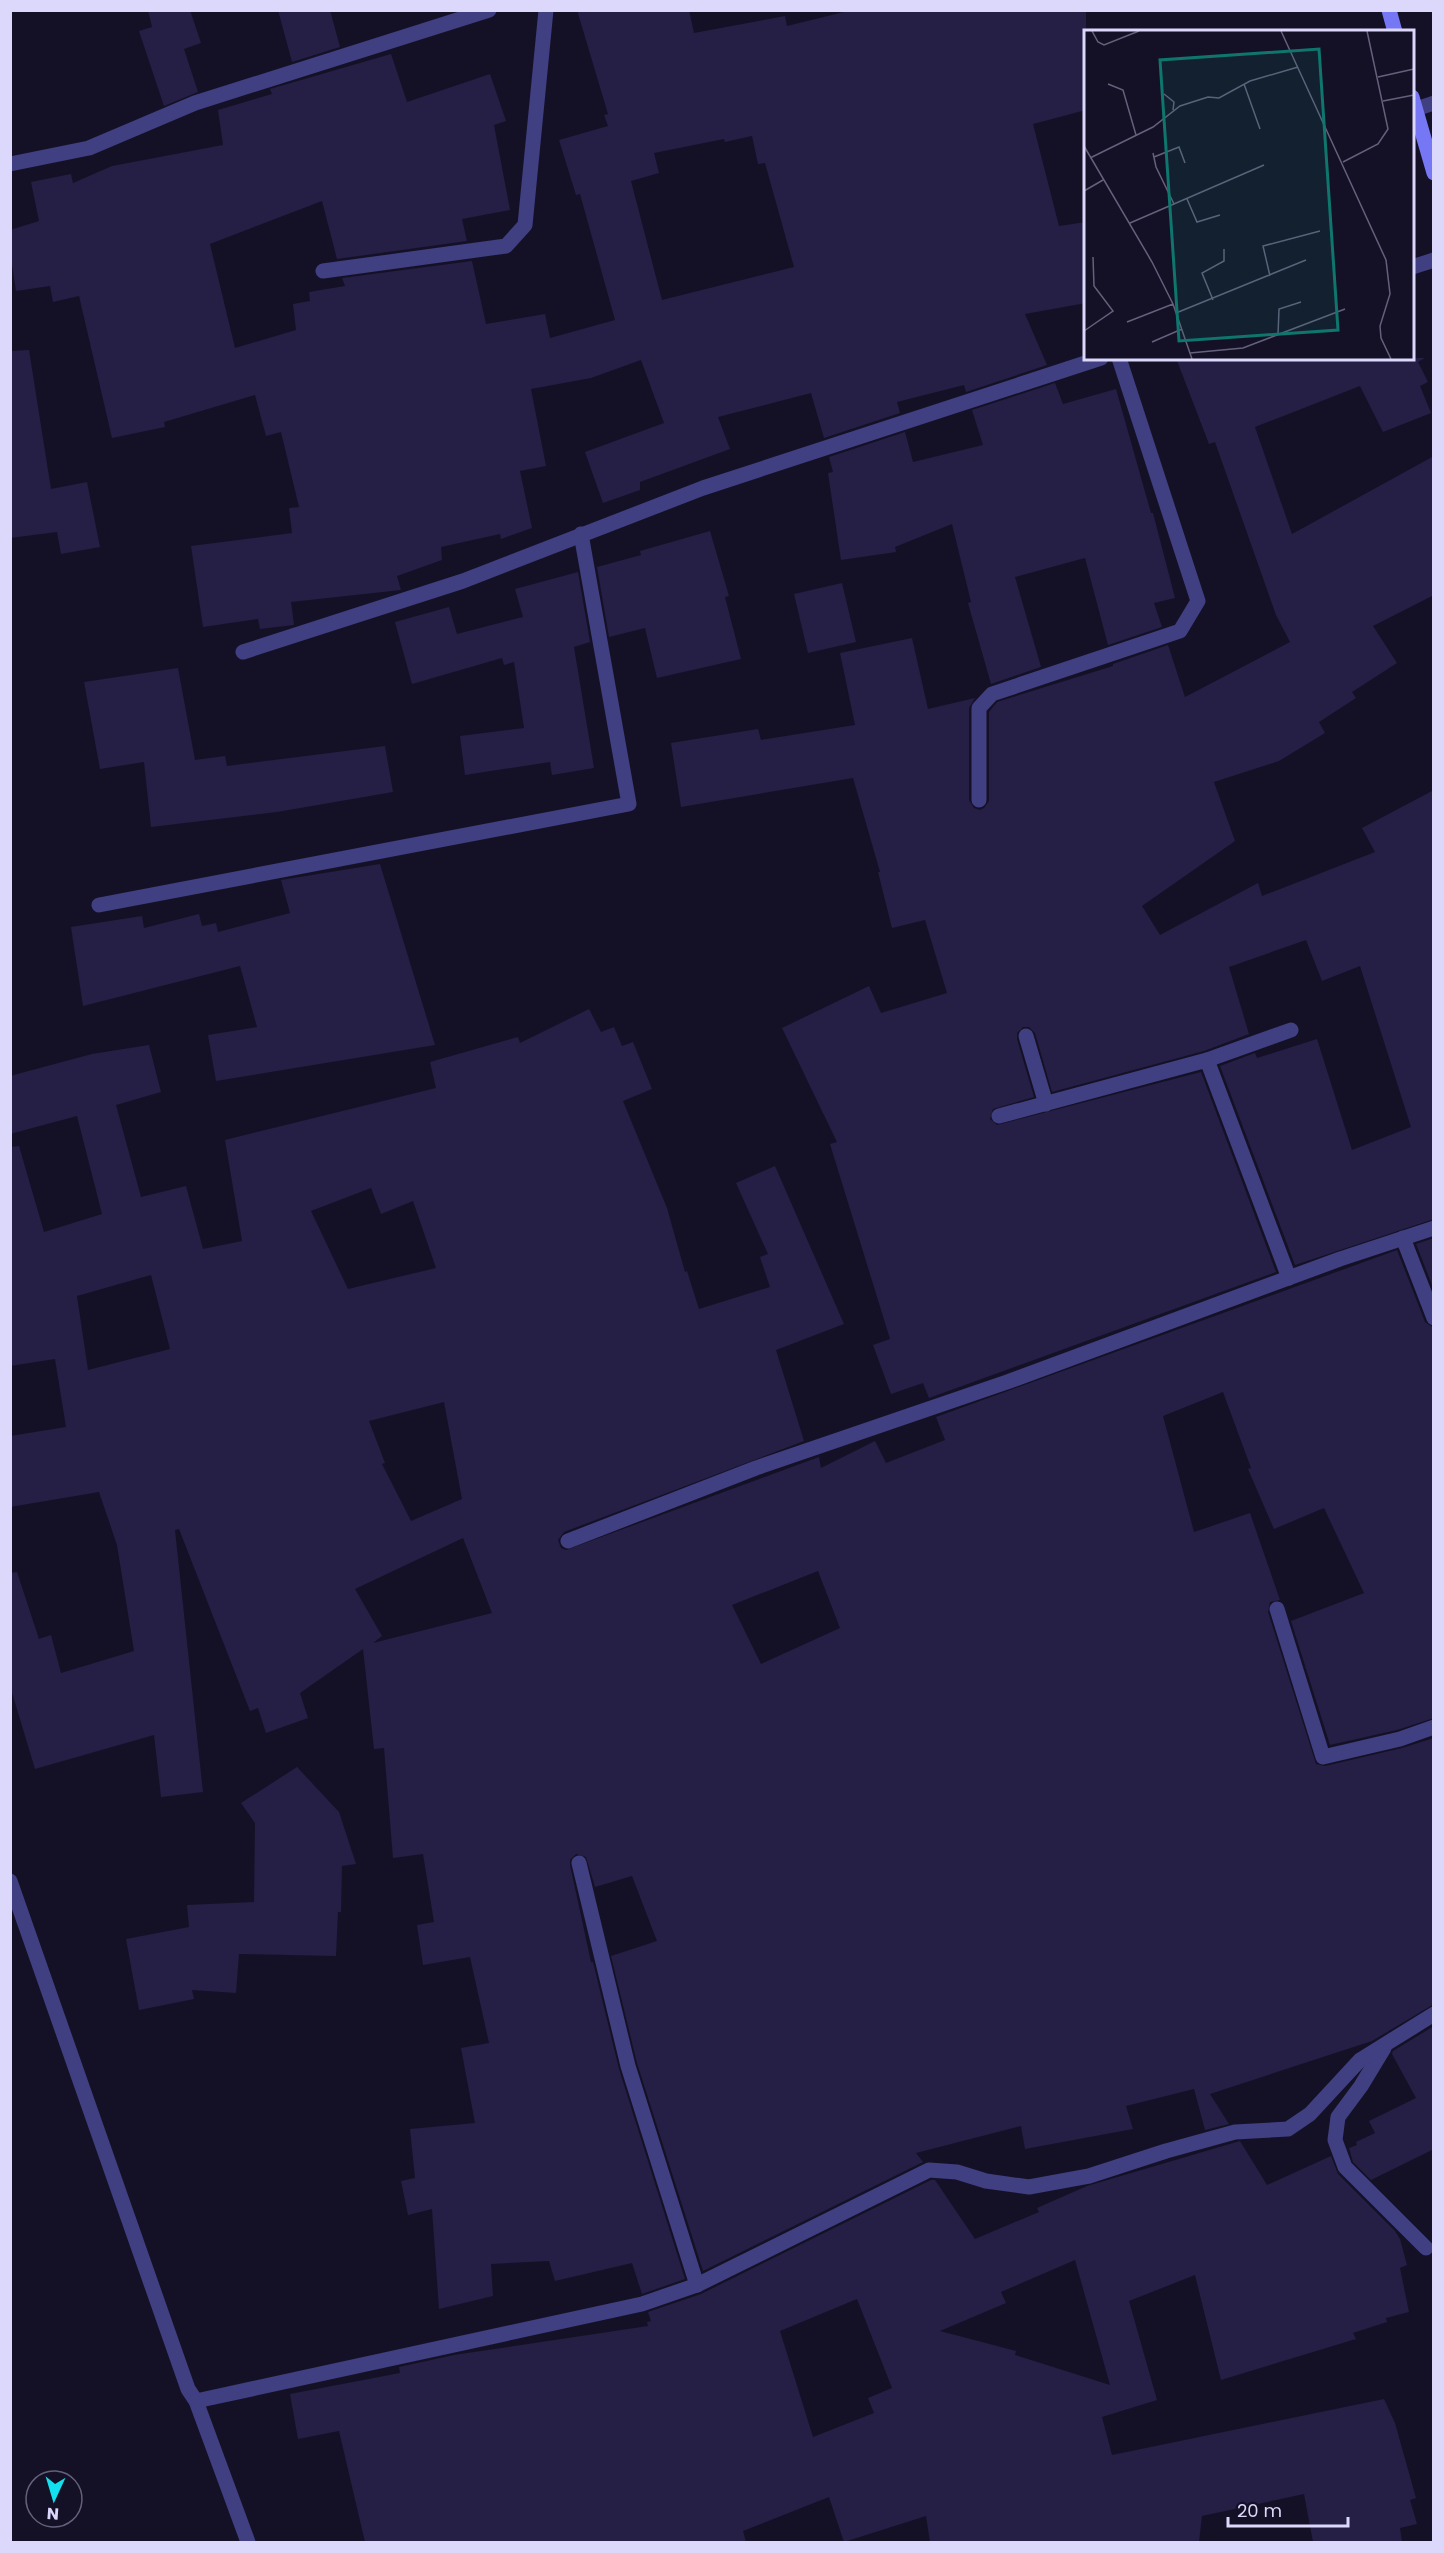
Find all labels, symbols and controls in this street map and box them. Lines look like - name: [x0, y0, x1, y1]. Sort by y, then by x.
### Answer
- inset map: [1084, 30, 1414, 360]
- north arrow: [24, 2469, 84, 2529]
- scale bar: [1228, 2490, 1348, 2528]
- text: 20 m: [1237, 2498, 1282, 2523]
- text: N: [46, 2502, 60, 2525]

